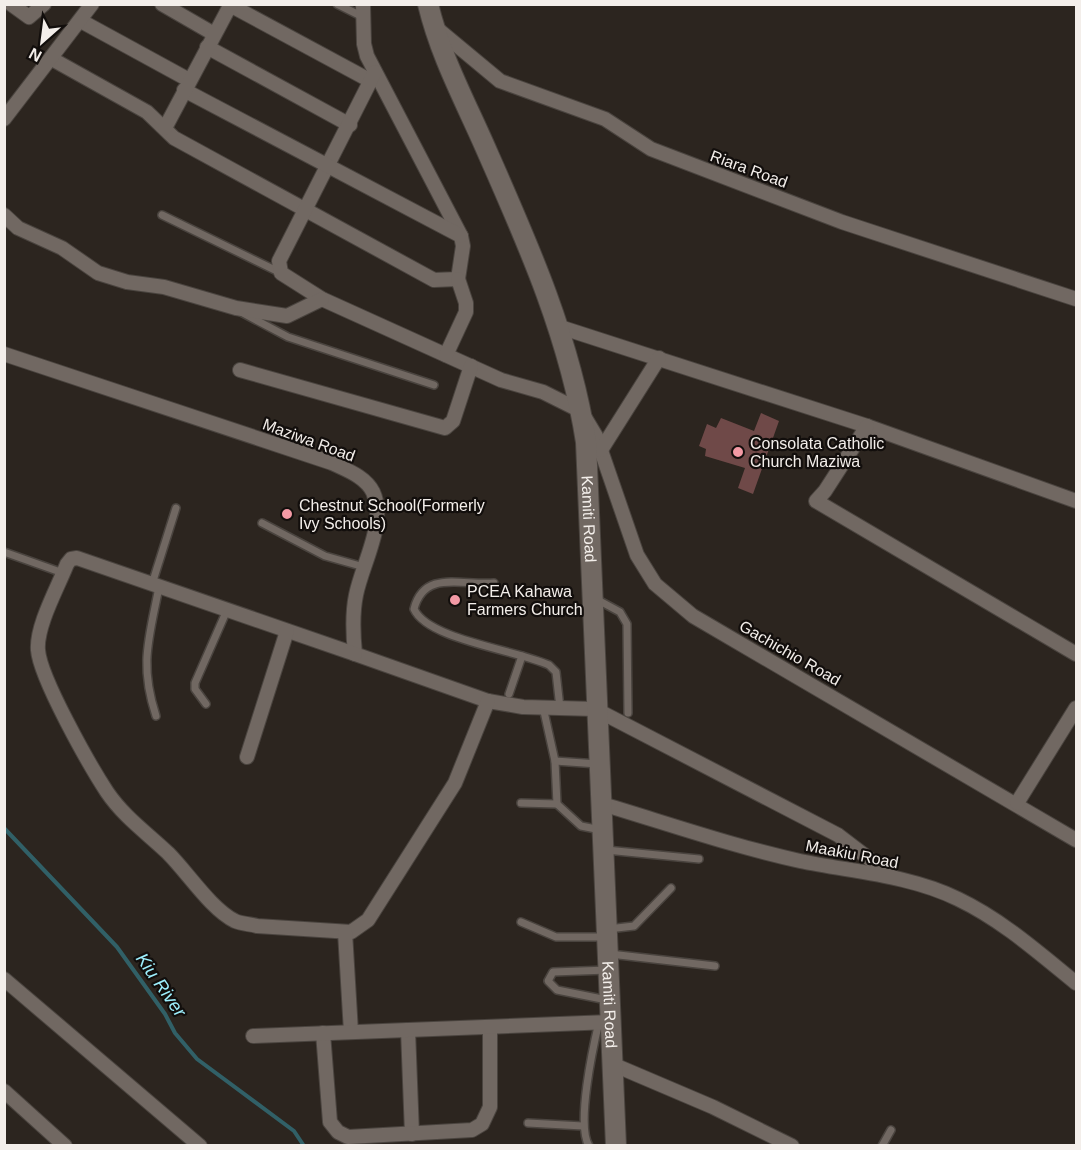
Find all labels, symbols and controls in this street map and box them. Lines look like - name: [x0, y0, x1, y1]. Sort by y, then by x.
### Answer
- north arrow: [12, 12, 72, 72]
- text: N: [26, 45, 44, 65]
- street label: Riara Road: [708, 147, 790, 191]
- street label: Maziwa Road: [261, 415, 357, 465]
- place label: Consolata Catholic Church Maziwa: [750, 435, 884, 470]
- marker: Consolata Catholic Church Maziwa: [731, 445, 745, 459]
- street label: Kamiti Road: [579, 475, 600, 563]
- place label: Chestnut School(Formerly Ivy Schools): [299, 497, 485, 532]
- marker: Chestnut School(Formerly Ivy Schools): [280, 507, 294, 521]
- place label: PCEA Kahawa Farmers Church: [467, 583, 583, 618]
- marker: PCEA Kahawa Farmers Church: [448, 593, 462, 607]
- street label: Gachichio Road: [736, 617, 844, 689]
- street label: Maakiu Road: [804, 837, 900, 871]
- water label: Kiu River: [132, 949, 191, 1021]
- street label: Kamiti Road: [600, 961, 620, 1048]

